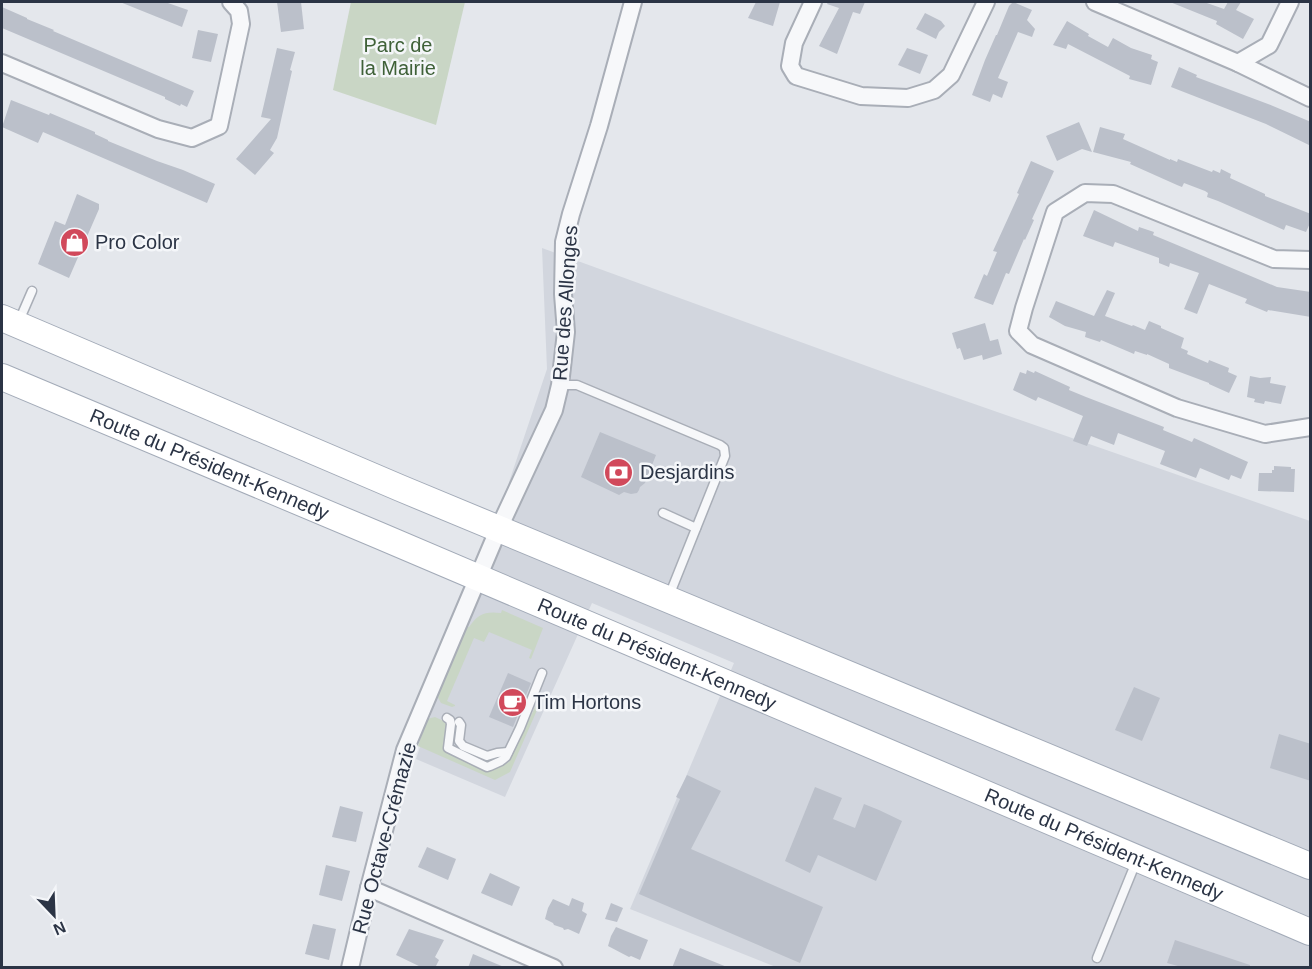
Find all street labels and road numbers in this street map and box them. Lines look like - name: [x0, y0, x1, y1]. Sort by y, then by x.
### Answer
- street label: Rue des Allonges: [549, 225, 581, 381]
- street label: Route du Président-Kennedy: [87, 404, 332, 524]
- street label: Route du Président-Kennedy: [534, 593, 779, 714]
- street label: Rue Octave-Crémazie: [348, 740, 420, 936]
- street label: Route du Président-Kennedy: [982, 784, 1227, 905]

